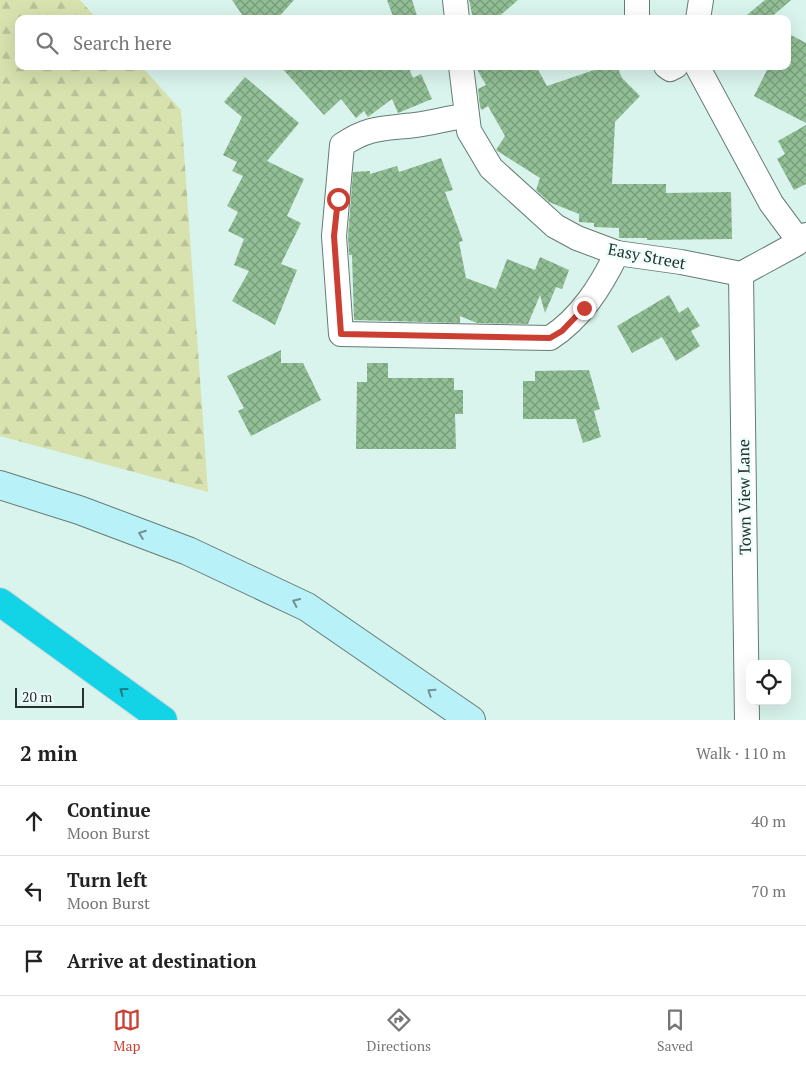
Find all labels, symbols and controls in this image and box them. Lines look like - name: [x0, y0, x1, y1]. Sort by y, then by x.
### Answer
- search box: [15, 15, 791, 70]
- icon: search: [33, 29, 61, 57]
- text: Search here: [73, 30, 172, 55]
- route start: [327, 188, 350, 211]
- street label: Easy Street: [606, 238, 688, 274]
- route end: [573, 297, 596, 320]
- street label: Town View Lane: [732, 439, 756, 555]
- one-way arrow: [139, 530, 147, 540]
- one-way arrow: [292, 598, 301, 608]
- map controls: [746, 660, 791, 705]
- button: locate: [746, 660, 791, 705]
- scale bar: [15, 685, 84, 708]
- text: 20 m: [22, 687, 52, 706]
- one-way arrow: [120, 688, 129, 698]
- one-way arrow: [427, 689, 437, 698]
- text: 2 min: [20, 739, 77, 767]
- text: Walk · 110 m: [696, 742, 786, 764]
- text: Continue: [67, 797, 151, 822]
- icon: ahead: [20, 807, 48, 835]
- text: 40 m: [751, 810, 786, 832]
- text: Moon Burst: [67, 822, 150, 844]
- text: Turn left: [67, 867, 148, 892]
- icon: left: [20, 877, 48, 905]
- text: 70 m: [751, 880, 786, 902]
- text: Moon Burst: [67, 892, 150, 914]
- icon: arrive: [20, 947, 48, 975]
- text: Arrive at destination: [67, 948, 256, 973]
- tab: Map: [113, 1006, 141, 1055]
- tab: Directions: [367, 1006, 431, 1055]
- tab: Saved: [657, 1006, 693, 1055]

